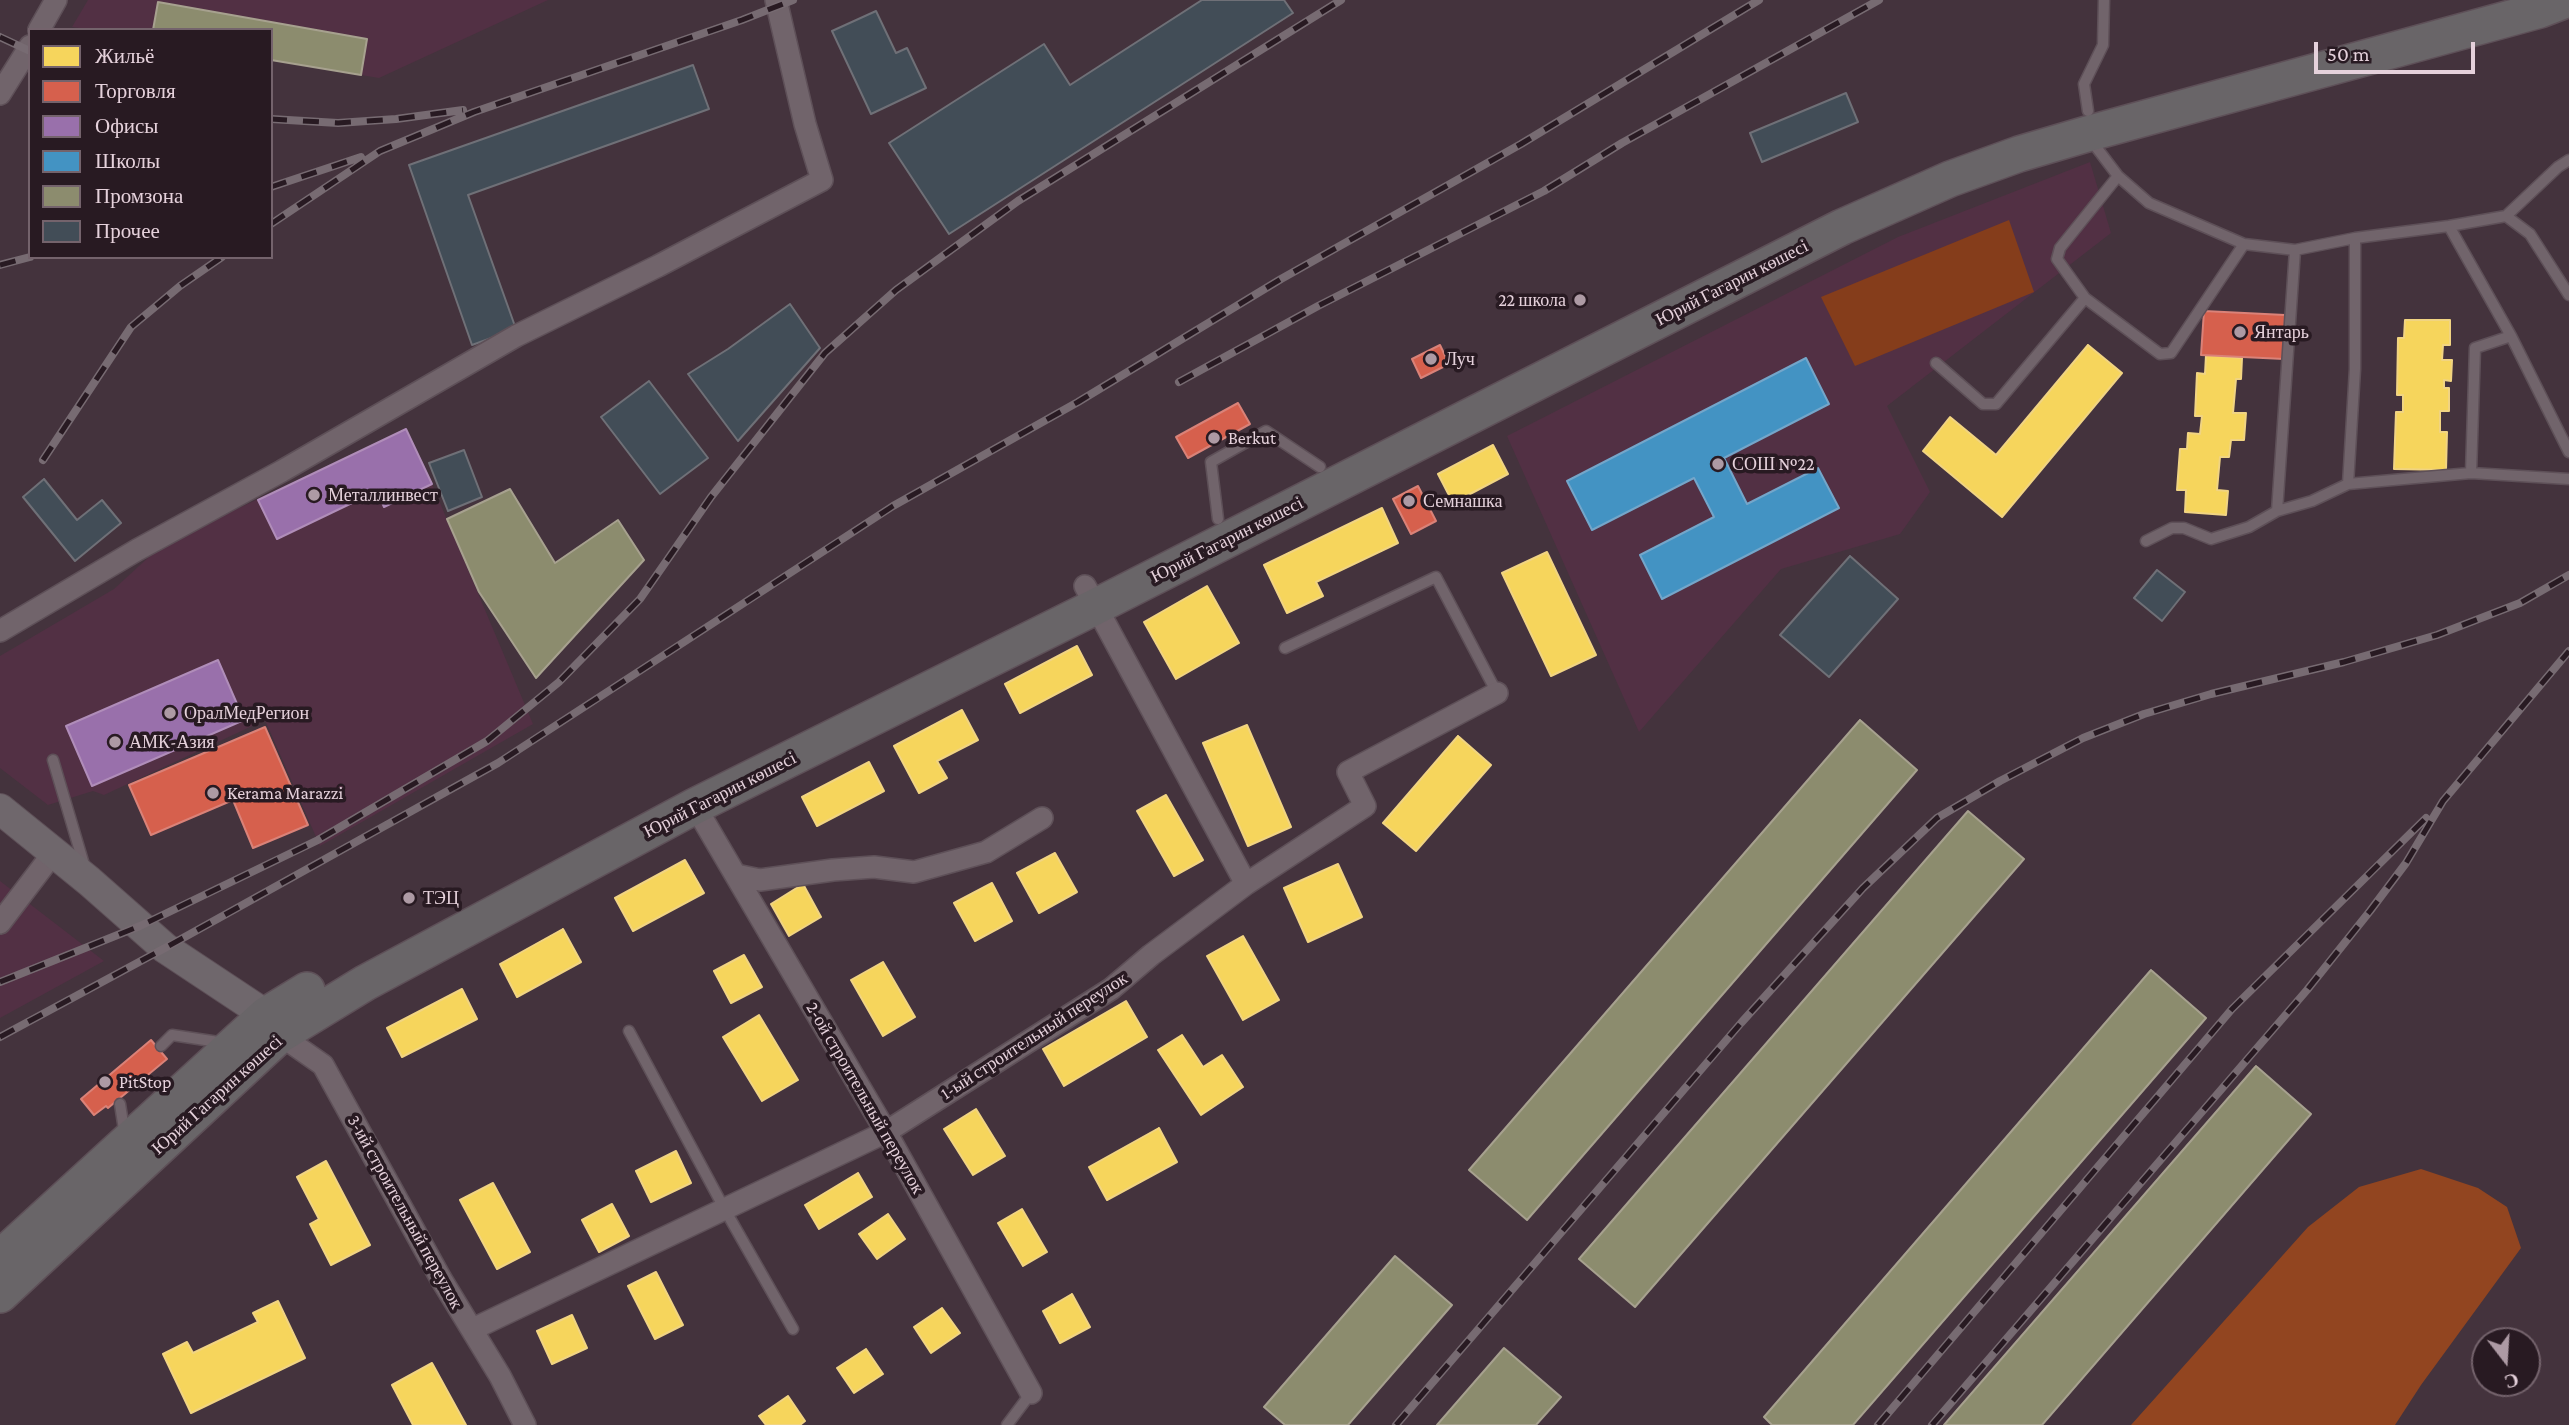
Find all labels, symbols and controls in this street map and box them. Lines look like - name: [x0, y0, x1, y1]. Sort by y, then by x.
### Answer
- legend: [28, 28, 273, 259]
- scale bar: [2317, 28, 2478, 72]
- text: 50 m: [2327, 42, 2370, 66]
- text: Жильё: [95, 44, 154, 68]
- text: Торговля: [95, 79, 176, 103]
- text: Офисы: [95, 114, 158, 138]
- text: Школы: [95, 149, 160, 173]
- text: Промзона: [95, 184, 183, 208]
- text: Прочее: [95, 219, 160, 243]
- street label: Юрий Гагарин көшесі: [1652, 235, 1812, 331]
- place label: 22 школа: [1498, 289, 1566, 311]
- marker: 22 школа: [1572, 292, 1588, 308]
- place label: Янтарь: [2254, 321, 2309, 343]
- marker: Янтарь: [2232, 324, 2248, 340]
- place label: Луч: [1445, 348, 1475, 370]
- marker: Луч: [1423, 351, 1439, 367]
- place label: Berkut: [1228, 427, 1276, 449]
- marker: Berkut: [1206, 430, 1222, 446]
- place label: СОШ №22: [1732, 453, 1814, 475]
- marker: СОШ №22: [1710, 456, 1726, 472]
- place label: Металлинвест: [328, 484, 438, 506]
- marker: Металлинвест: [306, 487, 322, 503]
- place label: Семнашка: [1423, 490, 1503, 512]
- street label: Юрий Гагарин көшесі: [1147, 492, 1307, 588]
- marker: Семнашка: [1401, 493, 1417, 509]
- place label: ОралМедРегион: [184, 702, 309, 724]
- marker: ОралМедРегион: [162, 705, 178, 721]
- place label: АМК-Азия: [129, 731, 215, 753]
- marker: АМК-Азия: [107, 734, 123, 750]
- street label: Юрий Гагарин көшесі: [640, 747, 800, 843]
- place label: Kerama Marazzi: [227, 782, 343, 804]
- marker: Kerama Marazzi: [205, 785, 221, 801]
- place label: ТЭЦ: [423, 887, 459, 909]
- marker: ТЭЦ: [401, 890, 417, 906]
- street label: 1-ый строительный переулок: [937, 968, 1131, 1104]
- street label: 2-ой строительный переулок: [801, 998, 929, 1198]
- street label: Юрий Гагарин көшесі: [147, 1031, 287, 1159]
- place label: PitStop: [119, 1071, 171, 1093]
- marker: PitStop: [97, 1074, 113, 1090]
- street label: 3-ий строительный переулок: [343, 1111, 467, 1313]
- north arrow: [2471, 1327, 2541, 1397]
- text: С: [2502, 1369, 2521, 1393]

